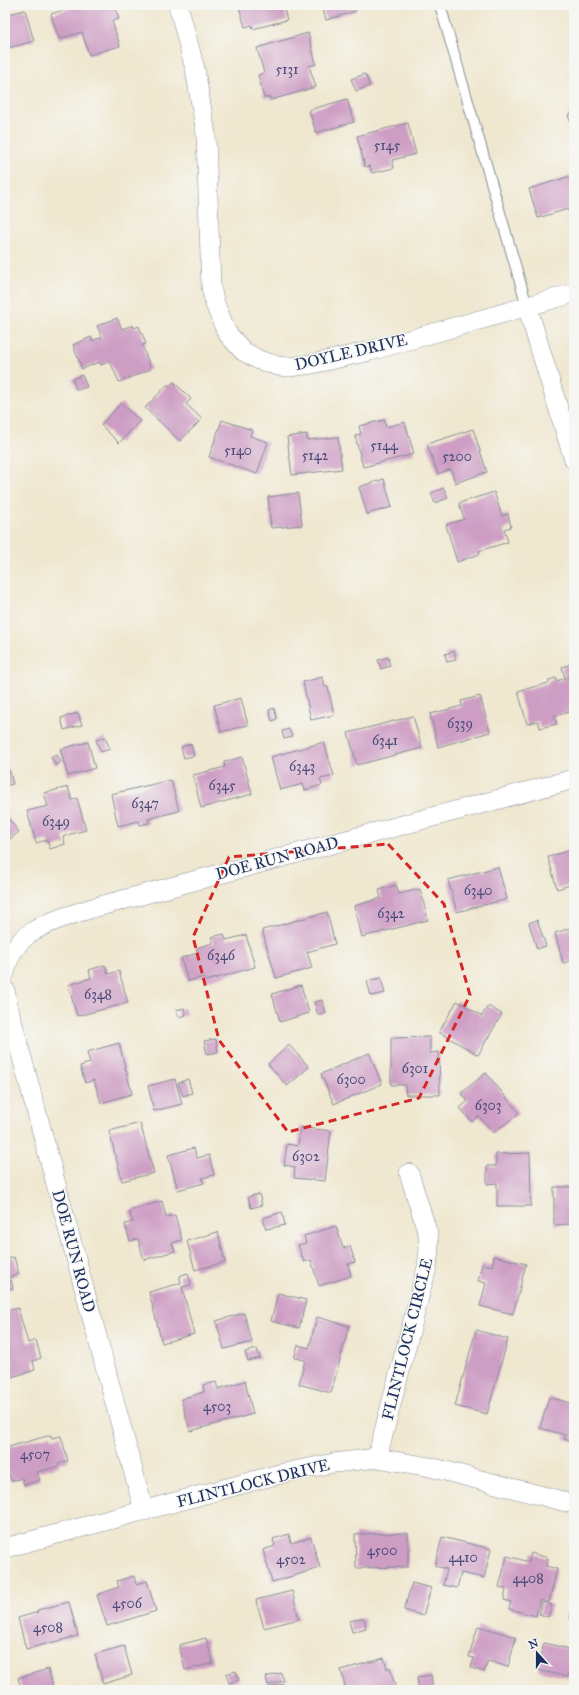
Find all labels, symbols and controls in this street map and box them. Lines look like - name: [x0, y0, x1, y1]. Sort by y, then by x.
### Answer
- house number: 5131: [275, 61, 299, 78]
- house number: 5145: [374, 137, 401, 154]
- street label: DOYLE DRIVE: [293, 330, 409, 374]
- house number: 5144: [370, 437, 399, 454]
- house number: 5140: [224, 442, 252, 459]
- house number: 5142: [302, 447, 328, 464]
- house number: 5200: [442, 448, 472, 465]
- house number: 6339: [447, 715, 473, 732]
- house number: 6341: [372, 732, 399, 749]
- house number: 6343: [289, 758, 315, 775]
- house number: 6345: [208, 777, 236, 794]
- house number: 6347: [131, 795, 159, 812]
- house number: 6349: [42, 813, 70, 830]
- street label: DOE RUN ROAD: [214, 832, 340, 884]
- house number: 6340: [464, 882, 492, 899]
- house number: 6342: [377, 905, 405, 922]
- house number: 6346: [207, 947, 236, 964]
- house number: 6348: [84, 986, 112, 1003]
- house number: 6301: [402, 1060, 429, 1077]
- house number: 6300: [336, 1071, 366, 1088]
- house number: 6303: [475, 1097, 501, 1114]
- house number: 6302: [292, 1148, 320, 1165]
- street label: DOE RUN ROAD: [48, 1188, 100, 1314]
- street label: FLINTLOCK CIRCLE: [378, 1256, 436, 1422]
- house number: 4503: [203, 1398, 231, 1415]
- house number: 4507: [20, 1446, 50, 1463]
- street label: FLINTLOCK DRIVE: [175, 1455, 331, 1511]
- house number: 4500: [367, 1542, 397, 1559]
- house number: 4410: [448, 1549, 478, 1566]
- house number: 4502: [276, 1551, 306, 1568]
- house number: 4408: [512, 1570, 544, 1587]
- house number: 4506: [112, 1595, 143, 1612]
- house number: 4508: [33, 1619, 63, 1636]
- north arrow: [517, 1633, 557, 1673]
- text: N: [527, 1636, 541, 1652]

